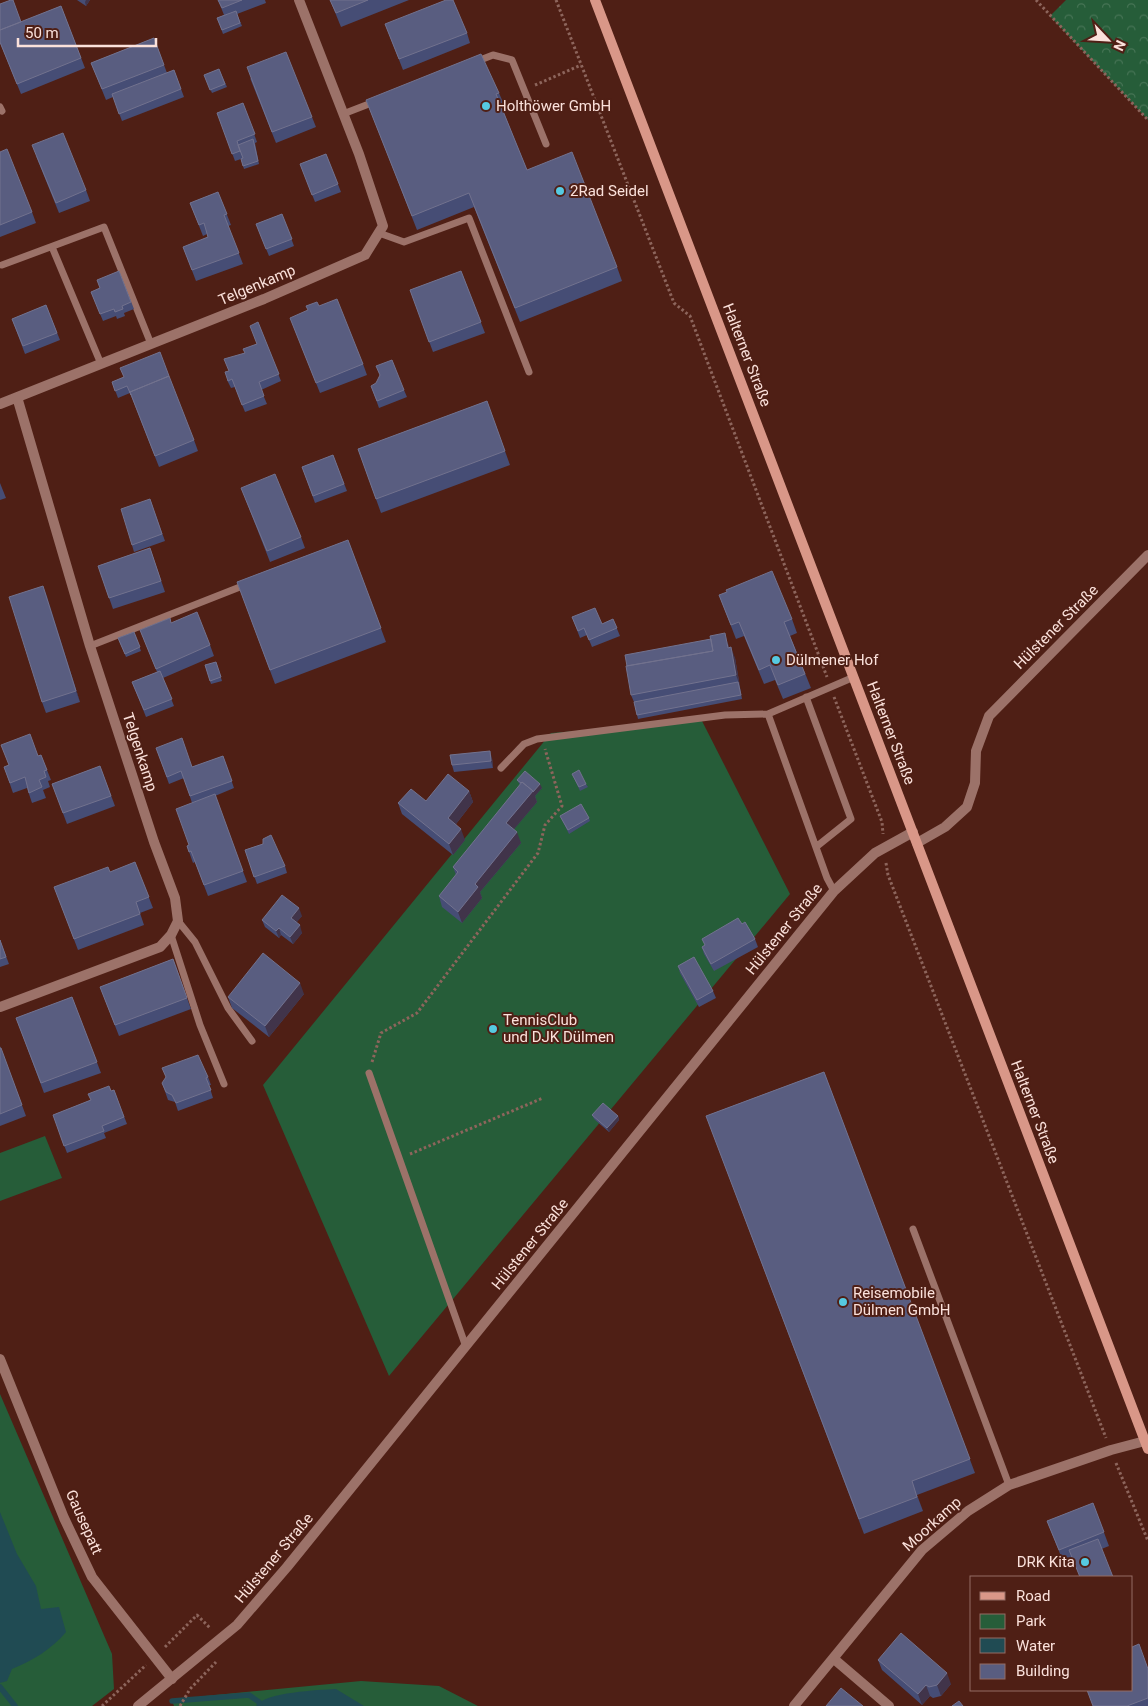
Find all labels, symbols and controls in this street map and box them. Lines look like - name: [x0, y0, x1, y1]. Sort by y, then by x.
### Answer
- scale bar: [18, 15, 155, 47]
- north arrow: [1083, 15, 1133, 65]
- text: 50 m: [25, 24, 59, 42]
- text: N: [1110, 38, 1129, 53]
- place label: Holthöwer GmbH: [496, 97, 611, 115]
- marker: Holthöwer GmbH: [480, 100, 492, 112]
- place label: 2Rad Seidel: [570, 182, 649, 200]
- marker: 2Rad Seidel: [554, 185, 566, 197]
- street label: Telgenkamp: [216, 261, 298, 309]
- street label: Halterner Straße: [719, 301, 775, 409]
- street label: Hülstener Straße: [1010, 581, 1102, 673]
- place label: Dülmener Hof: [786, 651, 879, 669]
- marker: Dülmener Hof: [770, 654, 782, 666]
- street label: Halterner Straße: [863, 679, 919, 787]
- street label: Telgenkamp: [119, 710, 161, 794]
- street label: Hülstener Straße: [742, 880, 826, 978]
- place label: TennisClub und DJK Dülmen: [503, 1011, 614, 1046]
- marker: TennisClub und DJK Dülmen: [487, 1023, 499, 1035]
- street label: Halterner Straße: [1007, 1058, 1063, 1166]
- street label: Hülstener Straße: [488, 1195, 572, 1293]
- place label: Reisemobile Dülmen GmbH: [853, 1284, 950, 1319]
- marker: Reisemobile Dülmen GmbH: [837, 1296, 849, 1308]
- street label: Gausepatt: [62, 1487, 106, 1557]
- street label: Moorkamp: [899, 1493, 965, 1555]
- street label: Hülstener Straße: [231, 1509, 317, 1607]
- place label: DRK Kita: [1017, 1553, 1075, 1571]
- marker: DRK Kita: [1079, 1556, 1091, 1568]
- legend: [970, 1576, 1133, 1691]
- text: Road: [1016, 1587, 1050, 1605]
- text: Park: [1016, 1612, 1047, 1630]
- text: Water: [1016, 1637, 1055, 1655]
- text: Building: [1016, 1662, 1070, 1680]

